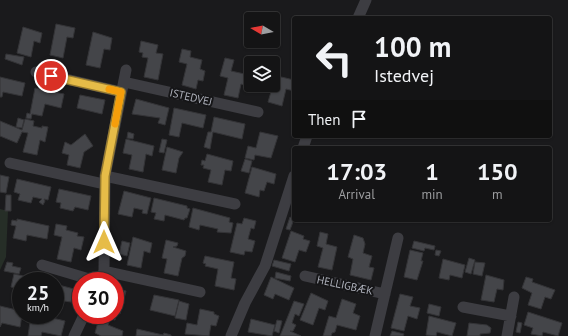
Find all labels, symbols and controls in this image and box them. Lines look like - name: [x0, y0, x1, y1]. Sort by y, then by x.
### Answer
- north arrow: [244, 12, 280, 48]
- map controls: [244, 12, 280, 92]
- text: 100 m: [374, 28, 451, 65]
- icon: left: [308, 32, 360, 84]
- button: layers: [244, 56, 280, 92]
- pin: [34, 59, 68, 93]
- text: Istedvej: [374, 64, 434, 87]
- icon: arrive: [40, 65, 62, 87]
- street label: ISTEDVEJ: [168, 85, 214, 109]
- icon: arrive: [348, 108, 370, 130]
- text: Then: [308, 110, 340, 129]
- text: 17:03: [326, 156, 387, 187]
- text: 1: [425, 156, 439, 187]
- text: 150: [477, 156, 518, 187]
- text: Arrival: [339, 186, 375, 203]
- text: min: [421, 186, 443, 203]
- text: m: [492, 186, 503, 203]
- position arrow: [83, 221, 125, 263]
- speed limit sign: 30: [72, 272, 124, 324]
- street label: HELLIGBÆK: [316, 272, 375, 298]
- text: 25: [27, 280, 49, 306]
- text: km/h: [27, 301, 49, 314]

